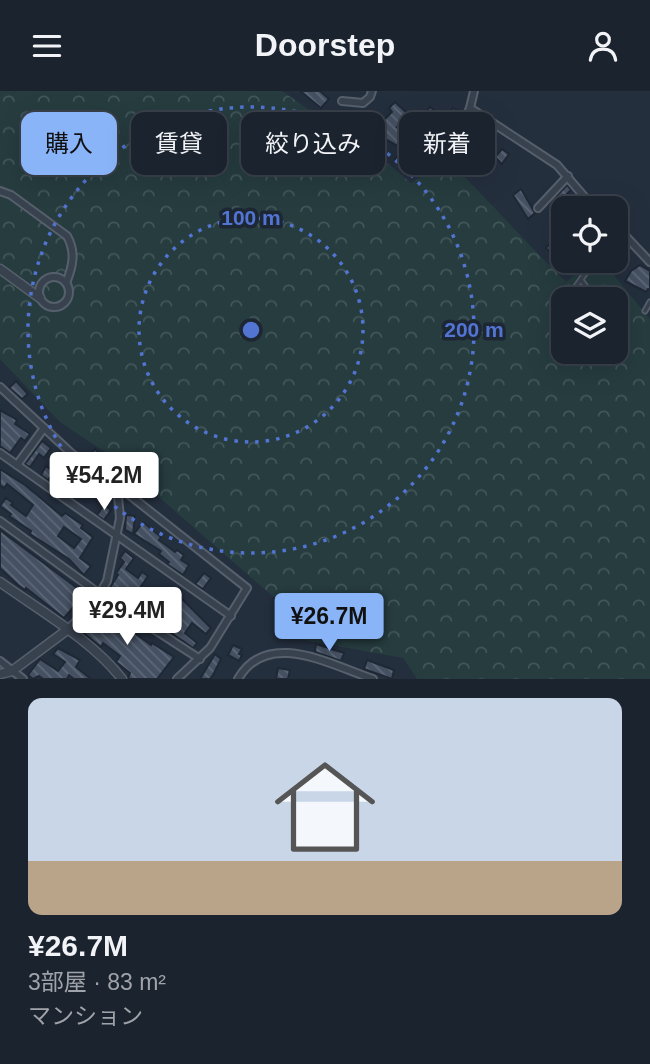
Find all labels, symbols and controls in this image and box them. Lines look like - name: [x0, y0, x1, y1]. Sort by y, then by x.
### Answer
- icon: menu: [28, 27, 66, 65]
- text: Doorstep: [255, 27, 395, 63]
- icon: person: [584, 27, 622, 65]
- chip: 購入: [21, 112, 117, 175]
- chip: 賃貸: [131, 112, 227, 175]
- chip: 絞り込み: [241, 112, 385, 175]
- chip: 新着: [399, 112, 495, 175]
- map controls: [551, 196, 628, 364]
- button: locate: [551, 196, 628, 273]
- text: 100 m: [221, 206, 281, 229]
- button: layers: [551, 287, 628, 364]
- centre of rings: [239, 318, 263, 342]
- text: 200 m: [444, 318, 504, 341]
- pin: ¥54.2M: [47, 453, 161, 512]
- text: ¥54.2M: [66, 462, 142, 488]
- pin: ¥29.4M: [70, 587, 184, 647]
- pin: ¥26.7M: [272, 594, 386, 653]
- text: ¥29.4M: [89, 597, 165, 623]
- text: ¥26.7M: [291, 603, 367, 629]
- icon: home: [262, 744, 388, 870]
- text: ¥26.7M: [28, 929, 128, 962]
- text: 3部屋 · 83 m²: [28, 969, 166, 995]
- text: マンション: [28, 1003, 143, 1029]

